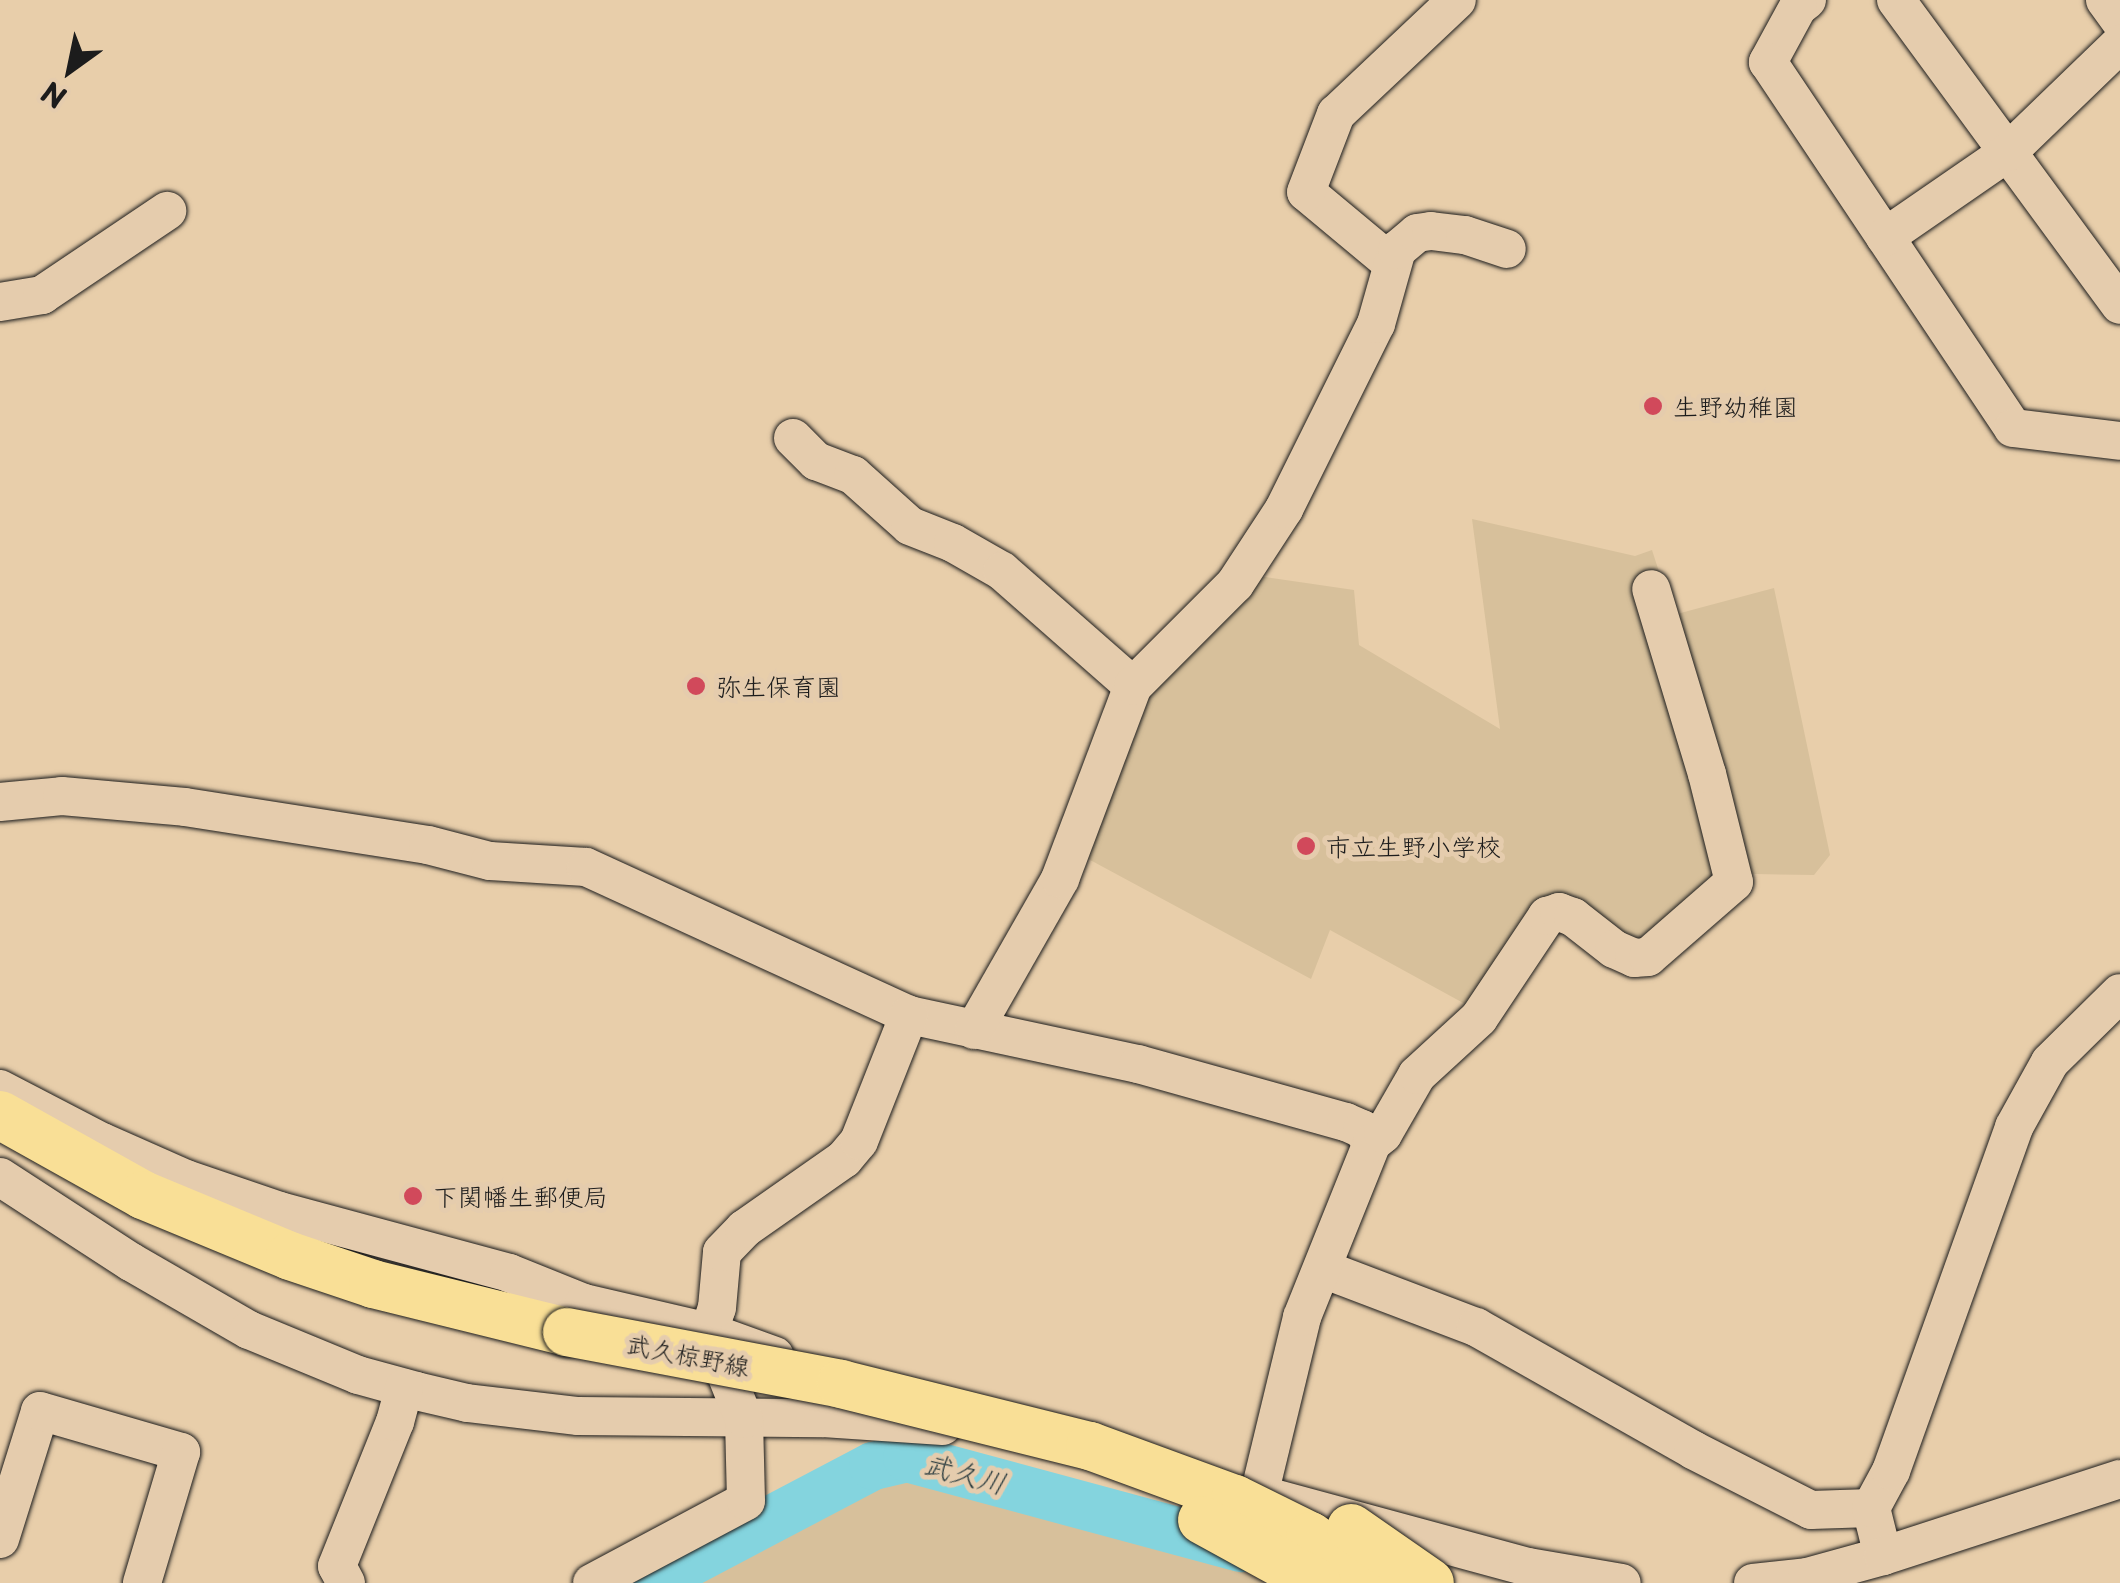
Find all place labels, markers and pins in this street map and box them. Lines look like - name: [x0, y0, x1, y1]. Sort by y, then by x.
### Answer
- place label: 生野幼稚園: [1673, 391, 1798, 421]
- marker: 生野幼稚園: [1642, 395, 1664, 417]
- place label: 弥生保育園: [716, 671, 841, 701]
- marker: 弥生保育園: [685, 675, 707, 697]
- place label: 市立生野小学校: [1326, 831, 1501, 861]
- marker: 市立生野小学校: [1295, 835, 1317, 857]
- place label: 下関幡生郵便局: [433, 1181, 608, 1211]
- marker: 下関幡生郵便局: [402, 1185, 424, 1207]

